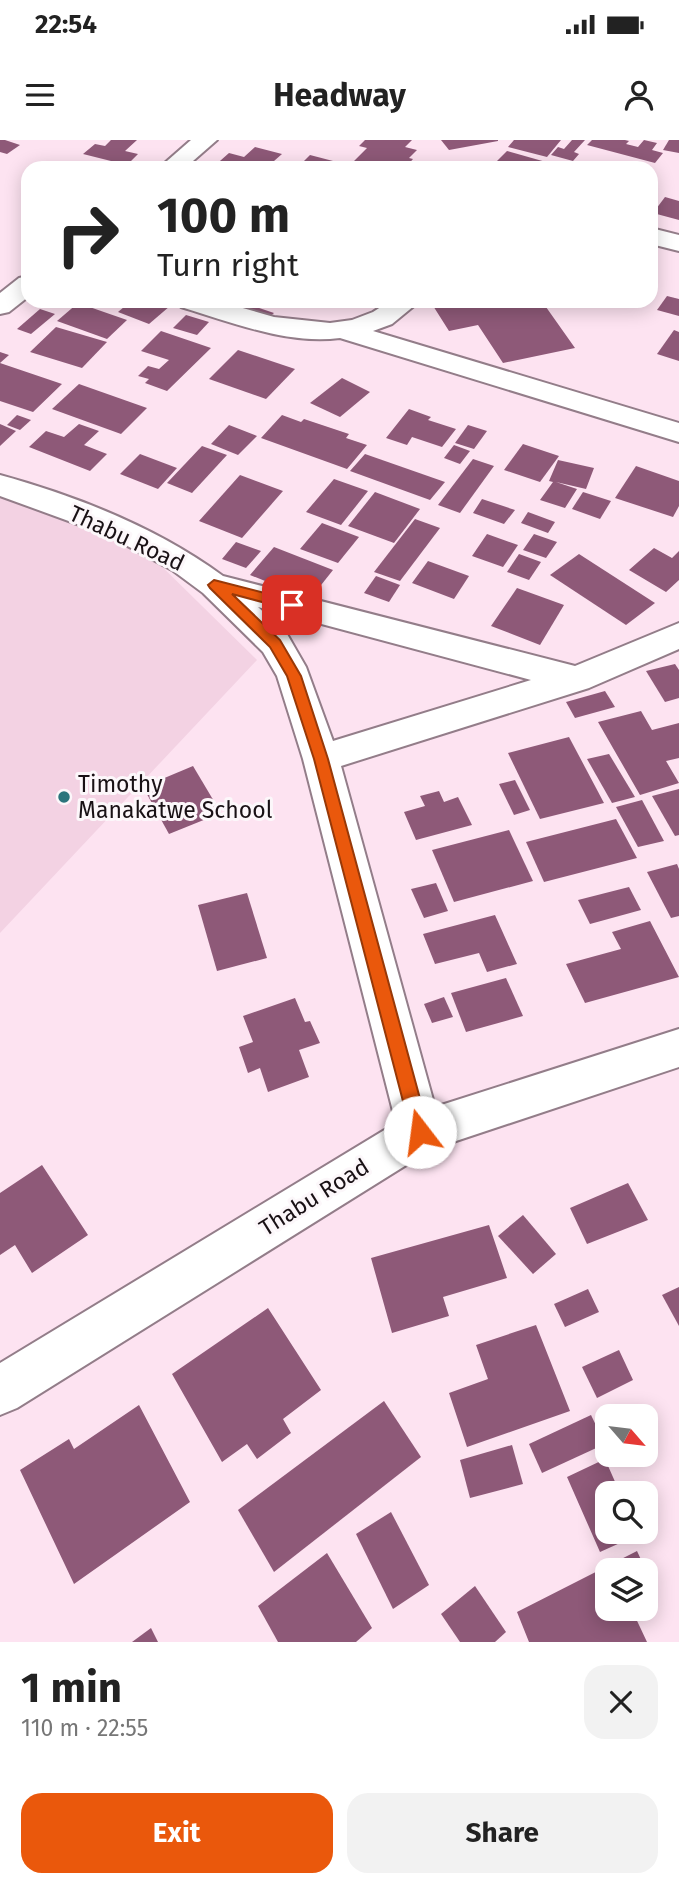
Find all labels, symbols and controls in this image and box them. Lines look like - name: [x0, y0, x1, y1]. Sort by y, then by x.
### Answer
- text: 22:54: [35, 9, 97, 40]
- icon: menu: [21, 76, 59, 114]
- text: Headway: [273, 76, 406, 114]
- icon: person: [620, 76, 658, 114]
- text: 100 m: [157, 186, 290, 245]
- icon: right: [42, 189, 133, 280]
- text: Turn right: [157, 246, 299, 284]
- street label: Thabu Road: [65, 499, 189, 577]
- pin: [262, 575, 322, 635]
- icon: arrive: [273, 586, 311, 624]
- place label: Timothy Manakatwe School: [78, 770, 273, 824]
- marker: Timothy Manakatwe School: [56, 789, 72, 805]
- position arrow: [383, 1095, 457, 1169]
- street label: Thabu Road: [254, 1152, 374, 1242]
- north arrow: [595, 1404, 658, 1466]
- map controls: [595, 1404, 658, 1621]
- button: search: [595, 1481, 658, 1544]
- button: layers: [595, 1558, 658, 1621]
- text: 1 min: [21, 1663, 122, 1713]
- button: close: [584, 1665, 658, 1739]
- text: 110 m · 22:55: [21, 1714, 148, 1742]
- button: Exit: [21, 1793, 333, 1873]
- button: Share: [347, 1793, 658, 1873]

